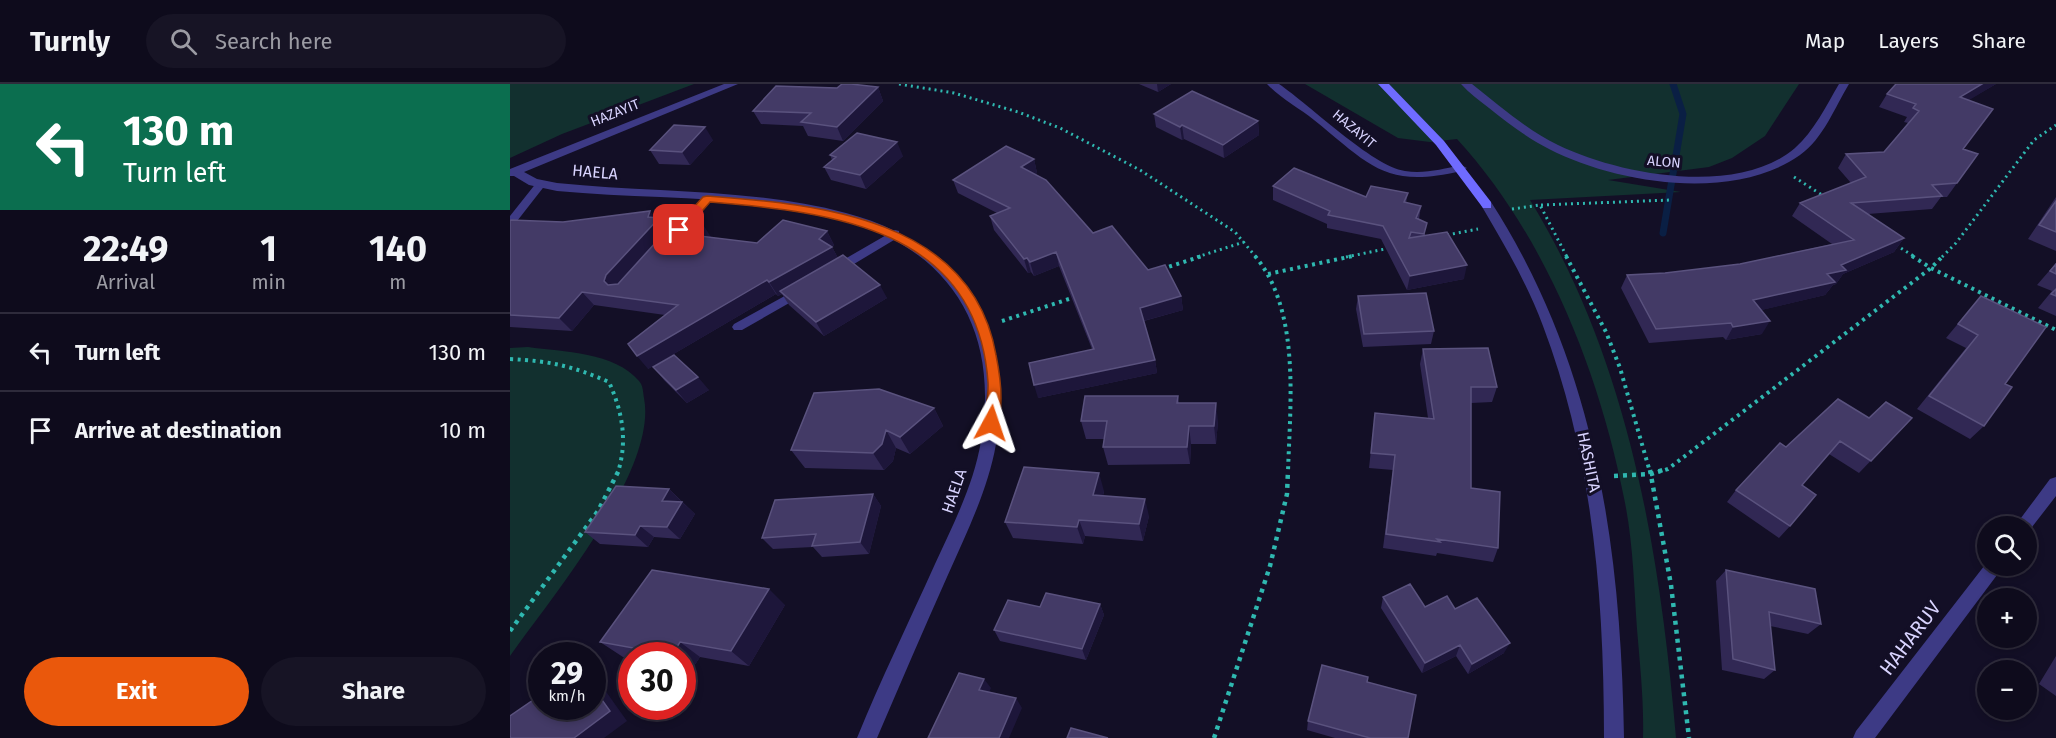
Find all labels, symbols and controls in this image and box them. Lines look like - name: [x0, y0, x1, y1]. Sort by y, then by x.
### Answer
- search box: [146, 14, 566, 68]
- text: Turnly: [30, 25, 110, 58]
- icon: search: [167, 25, 200, 58]
- text: Search here: [215, 28, 332, 55]
- text: Map: [1805, 28, 1845, 54]
- text: Layers: [1878, 28, 1939, 54]
- text: Share: [1972, 28, 2026, 54]
- street label: HAZAYIT: [588, 95, 643, 130]
- text: 130 m: [123, 106, 234, 156]
- street label: HAZAYIT: [1329, 106, 1380, 152]
- icon: left: [24, 108, 102, 186]
- street label: ALON: [1647, 152, 1681, 172]
- text: Turn left: [123, 157, 226, 189]
- street label: HAELA: [571, 161, 619, 184]
- pin: [653, 204, 704, 255]
- icon: arrive: [662, 213, 695, 246]
- text: 22:49: [83, 227, 168, 271]
- text: 1: [260, 227, 277, 271]
- text: 140: [369, 227, 427, 271]
- text: Arrival: [96, 270, 155, 294]
- text: min: [251, 270, 286, 294]
- text: m: [389, 270, 407, 294]
- icon: left: [24, 336, 57, 369]
- text: Turn left: [75, 339, 160, 366]
- text: 130 m: [429, 339, 486, 366]
- position arrow: [959, 391, 1023, 455]
- icon: arrive: [24, 414, 57, 447]
- text: Arrive at destination: [75, 417, 282, 444]
- text: 10 m: [440, 417, 486, 444]
- street label: HASHITA: [1573, 430, 1605, 495]
- street label: HAELA: [938, 465, 971, 516]
- map controls: [1977, 516, 2037, 720]
- button: search: [1977, 516, 2037, 576]
- button: +: [1977, 588, 2037, 648]
- street label: HAHARUV: [1874, 596, 1946, 680]
- speed limit sign: 30: [618, 642, 696, 720]
- text: 29: [551, 656, 583, 692]
- button: Exit: [24, 657, 249, 726]
- button: Share: [261, 657, 486, 726]
- button: −: [1977, 660, 2037, 720]
- text: km/h: [548, 687, 586, 705]

